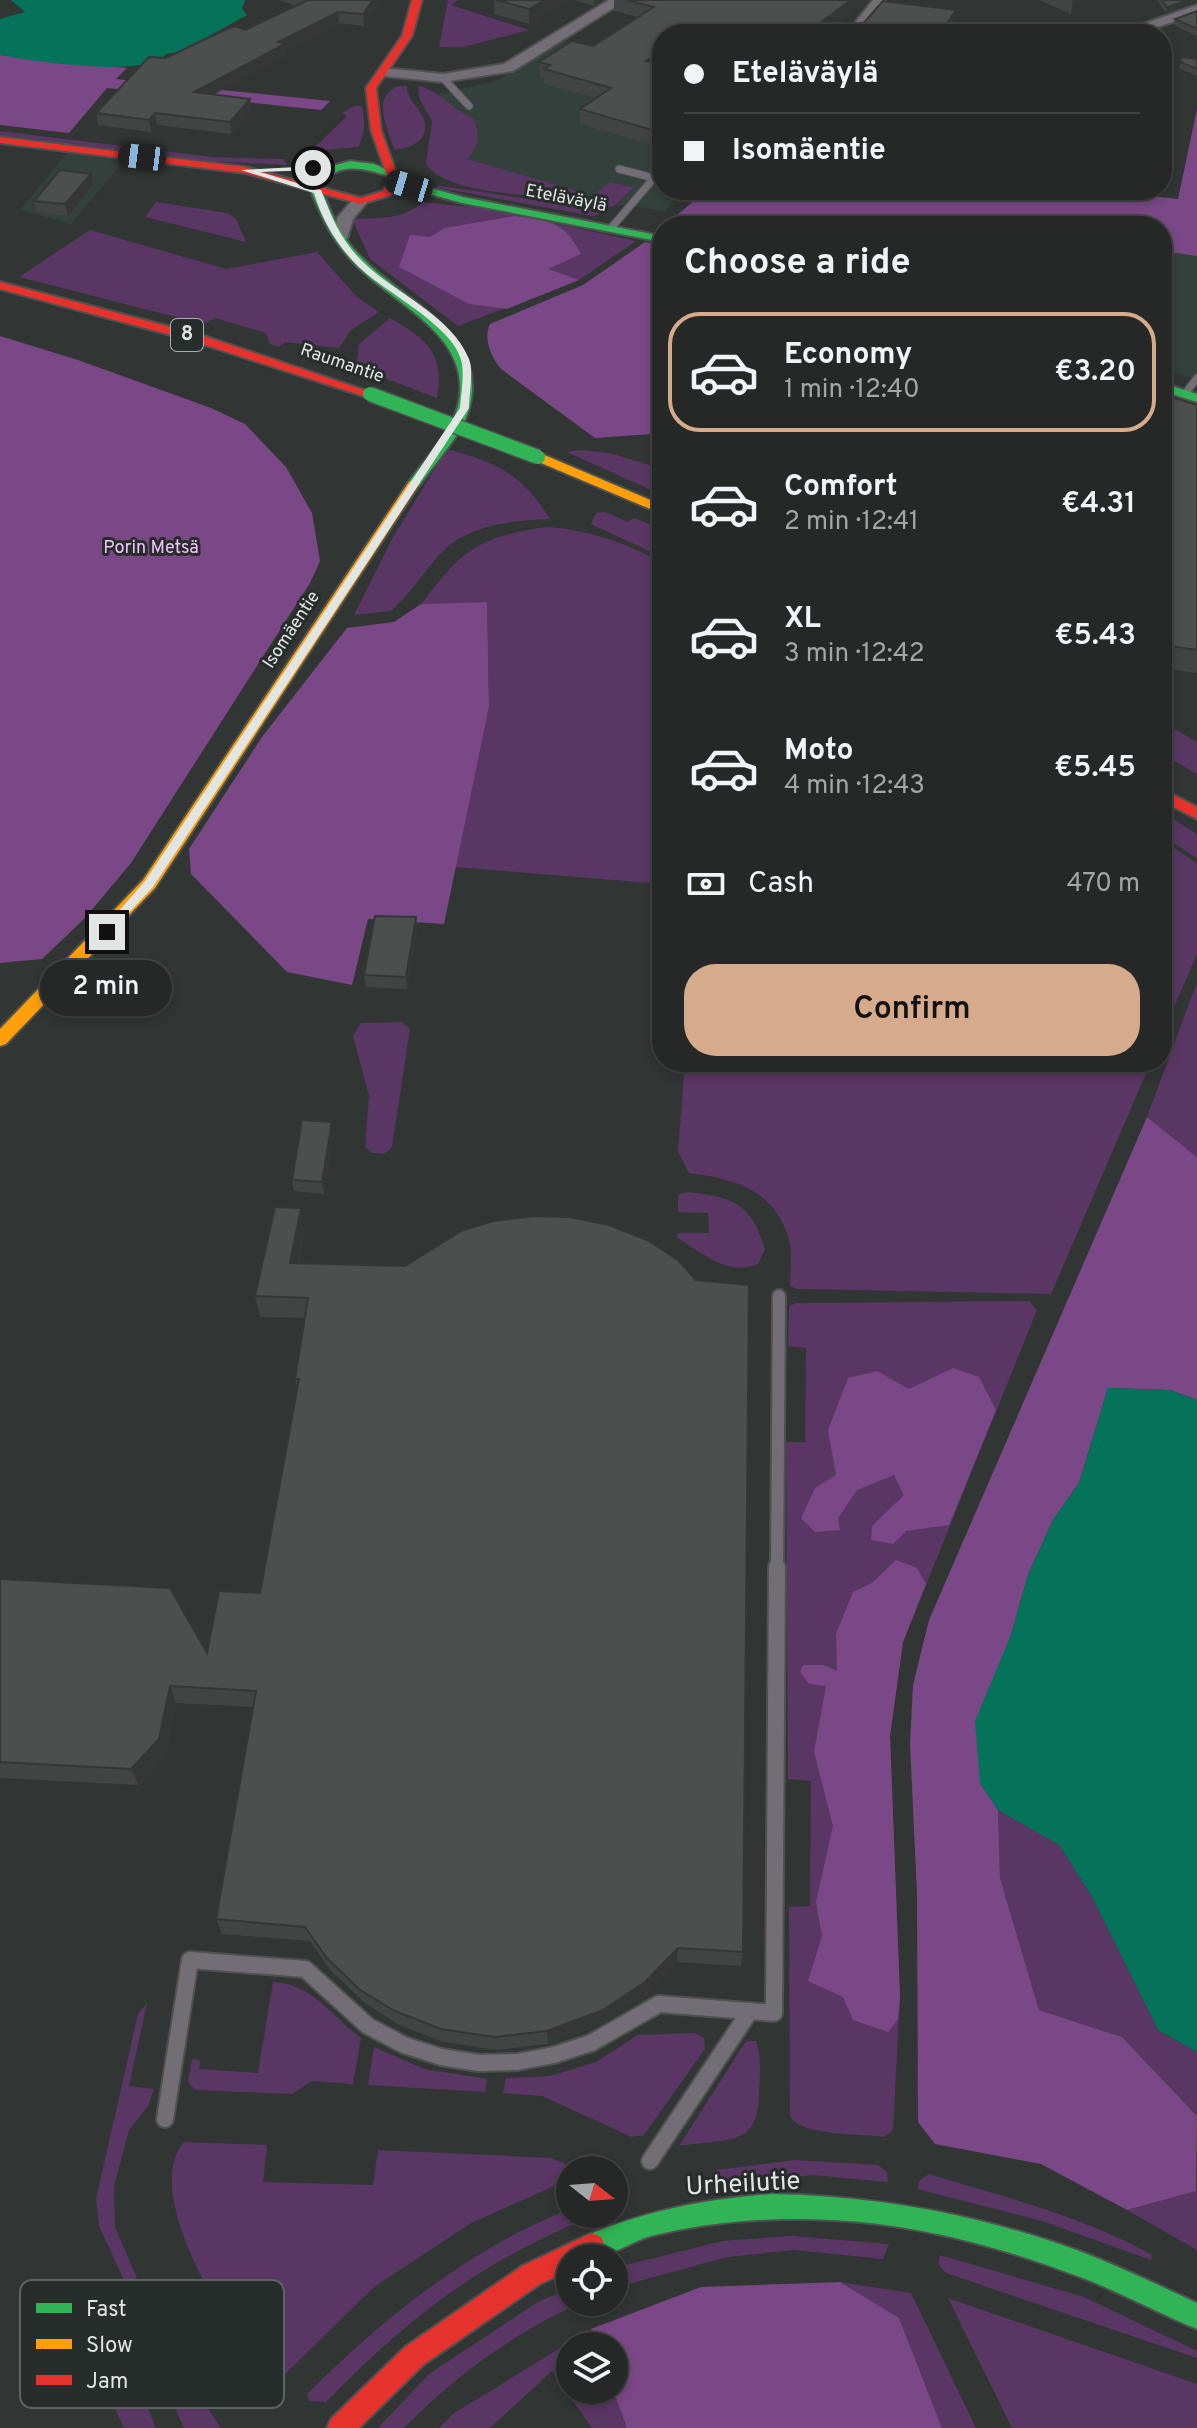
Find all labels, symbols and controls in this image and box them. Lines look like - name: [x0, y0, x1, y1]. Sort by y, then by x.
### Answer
- text: Eteläväylä: [732, 56, 878, 93]
- text: Isomäentie: [732, 133, 886, 170]
- car: [117, 142, 167, 172]
- route start: [295, 150, 331, 186]
- car: [383, 168, 435, 204]
- street label: Eteläväylä: [523, 180, 609, 218]
- text: Choose a ride: [684, 241, 910, 287]
- road number: 8: [171, 319, 203, 351]
- icon: car: [688, 336, 760, 408]
- text: Economy: [784, 337, 912, 374]
- street label: Raumantie: [297, 339, 387, 389]
- text: €3.20: [1055, 354, 1136, 391]
- text: 1 min · 12:40: [784, 374, 920, 407]
- icon: car: [688, 468, 760, 540]
- text: Comfort: [784, 469, 897, 506]
- text: €4.31: [1061, 486, 1136, 523]
- text: 2 min · 12:41: [784, 506, 919, 539]
- park label: Porin Metsä: [103, 537, 199, 560]
- street label: Isomäentie: [258, 587, 326, 673]
- icon: car: [688, 600, 760, 672]
- text: XL: [784, 601, 821, 638]
- text: €5.43: [1054, 618, 1136, 655]
- text: 3 min · 12:42: [784, 638, 925, 671]
- icon: car: [688, 732, 760, 804]
- text: Moto: [784, 733, 854, 770]
- text: €5.45: [1054, 750, 1136, 787]
- text: 4 min · 12:43: [784, 770, 925, 803]
- icon: cash: [684, 862, 728, 906]
- text: Cash: [748, 866, 814, 903]
- text: 470 m: [1066, 868, 1140, 901]
- route end: [89, 914, 125, 950]
- callout: 2 min: [41, 960, 173, 1016]
- button: Confirm: [684, 964, 1140, 1056]
- text: 2 min: [72, 971, 140, 1004]
- north arrow: [556, 2156, 628, 2228]
- map controls: [556, 2156, 628, 2404]
- street label: Urheilutie: [685, 2166, 801, 2204]
- button: locate: [556, 2244, 628, 2316]
- legend: [20, 2280, 284, 2408]
- text: Fast: [86, 2297, 127, 2324]
- button: layers: [556, 2332, 628, 2404]
- text: Slow: [86, 2333, 133, 2360]
- text: Jam: [86, 2369, 129, 2396]

